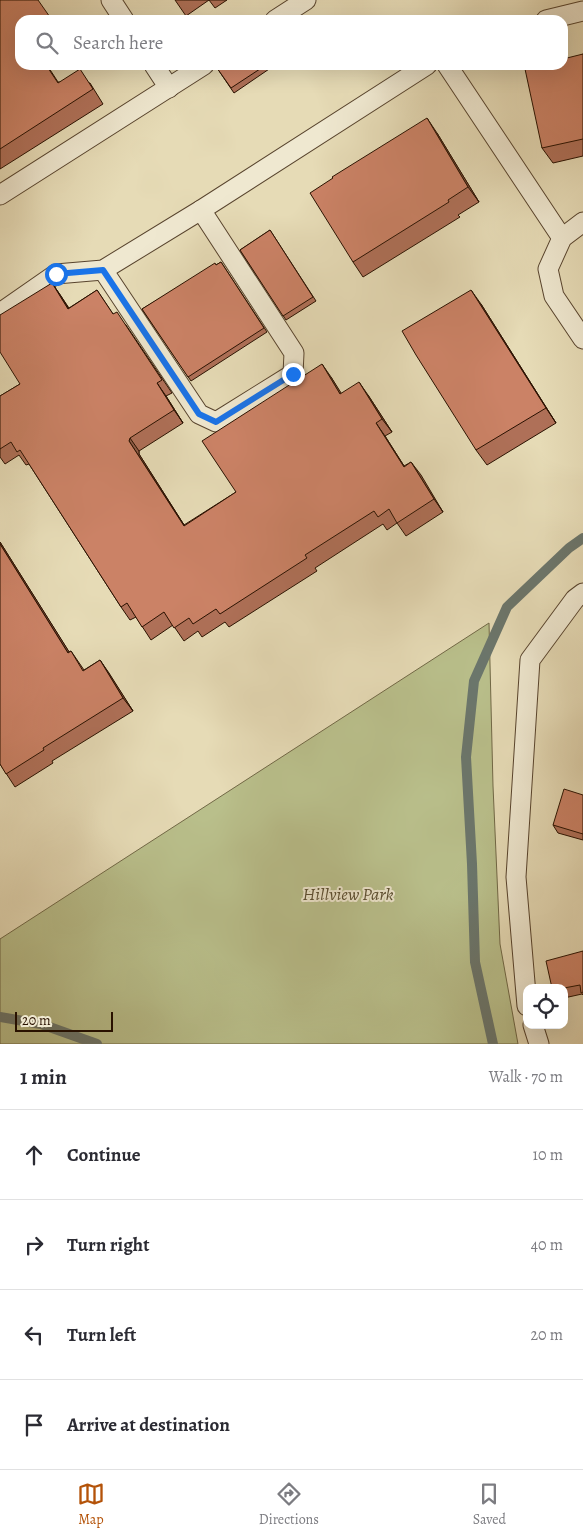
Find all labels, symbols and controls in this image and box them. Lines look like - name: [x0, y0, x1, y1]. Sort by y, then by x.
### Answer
- search box: [15, 15, 568, 70]
- icon: search: [33, 29, 61, 57]
- text: Search here: [73, 30, 163, 56]
- route start: [45, 263, 68, 286]
- route end: [282, 363, 305, 386]
- park label: Hillview Park: [302, 882, 394, 906]
- map controls: [523, 984, 568, 1029]
- button: locate: [523, 984, 568, 1029]
- scale bar: [15, 1009, 112, 1032]
- text: 20 m: [22, 1011, 51, 1030]
- text: 1 min: [20, 1063, 67, 1091]
- text: Walk · 70 m: [489, 1066, 563, 1088]
- icon: ahead: [20, 1141, 48, 1169]
- text: Continue: [67, 1142, 141, 1168]
- text: 10 m: [533, 1144, 563, 1166]
- icon: right: [20, 1231, 48, 1259]
- text: Turn right: [67, 1232, 149, 1258]
- text: 40 m: [531, 1234, 563, 1256]
- icon: left: [20, 1321, 48, 1349]
- text: Turn left: [67, 1322, 136, 1348]
- text: 20 m: [530, 1324, 563, 1346]
- icon: arrive: [20, 1411, 48, 1439]
- text: Arrive at destination: [67, 1412, 230, 1438]
- tab: Map: [77, 1480, 105, 1529]
- tab: Directions: [259, 1480, 319, 1529]
- tab: Saved: [473, 1480, 506, 1529]

